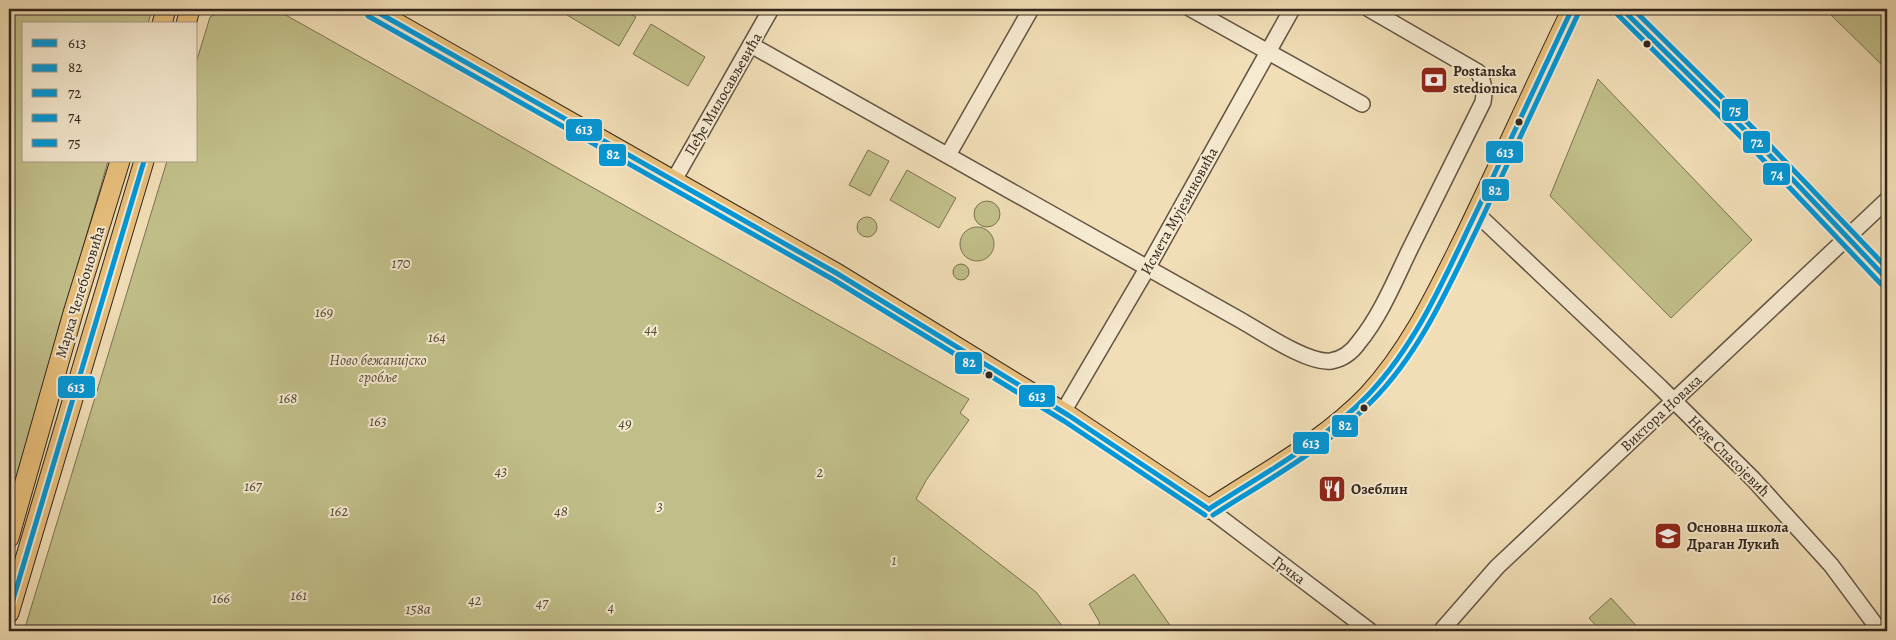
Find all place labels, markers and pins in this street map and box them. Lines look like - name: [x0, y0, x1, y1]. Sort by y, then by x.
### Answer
- unlabelled marker: [1642, 39, 1652, 49]
- place label: Postanska stedionica: [1453, 61, 1518, 98]
- bank icon: Postanska stedionica: [1419, 65, 1449, 95]
- unlabelled marker: [1514, 117, 1524, 127]
- unlabelled marker: [984, 370, 994, 380]
- unlabelled marker: [1359, 403, 1369, 413]
- restaurant icon: Озеблин: [1317, 474, 1347, 504]
- place label: Озеблин: [1351, 479, 1408, 499]
- place label: Основна школа Драган Лукић: [1687, 517, 1790, 554]
- school or university icon: Основна школа Драган Лукић: [1653, 521, 1683, 551]

